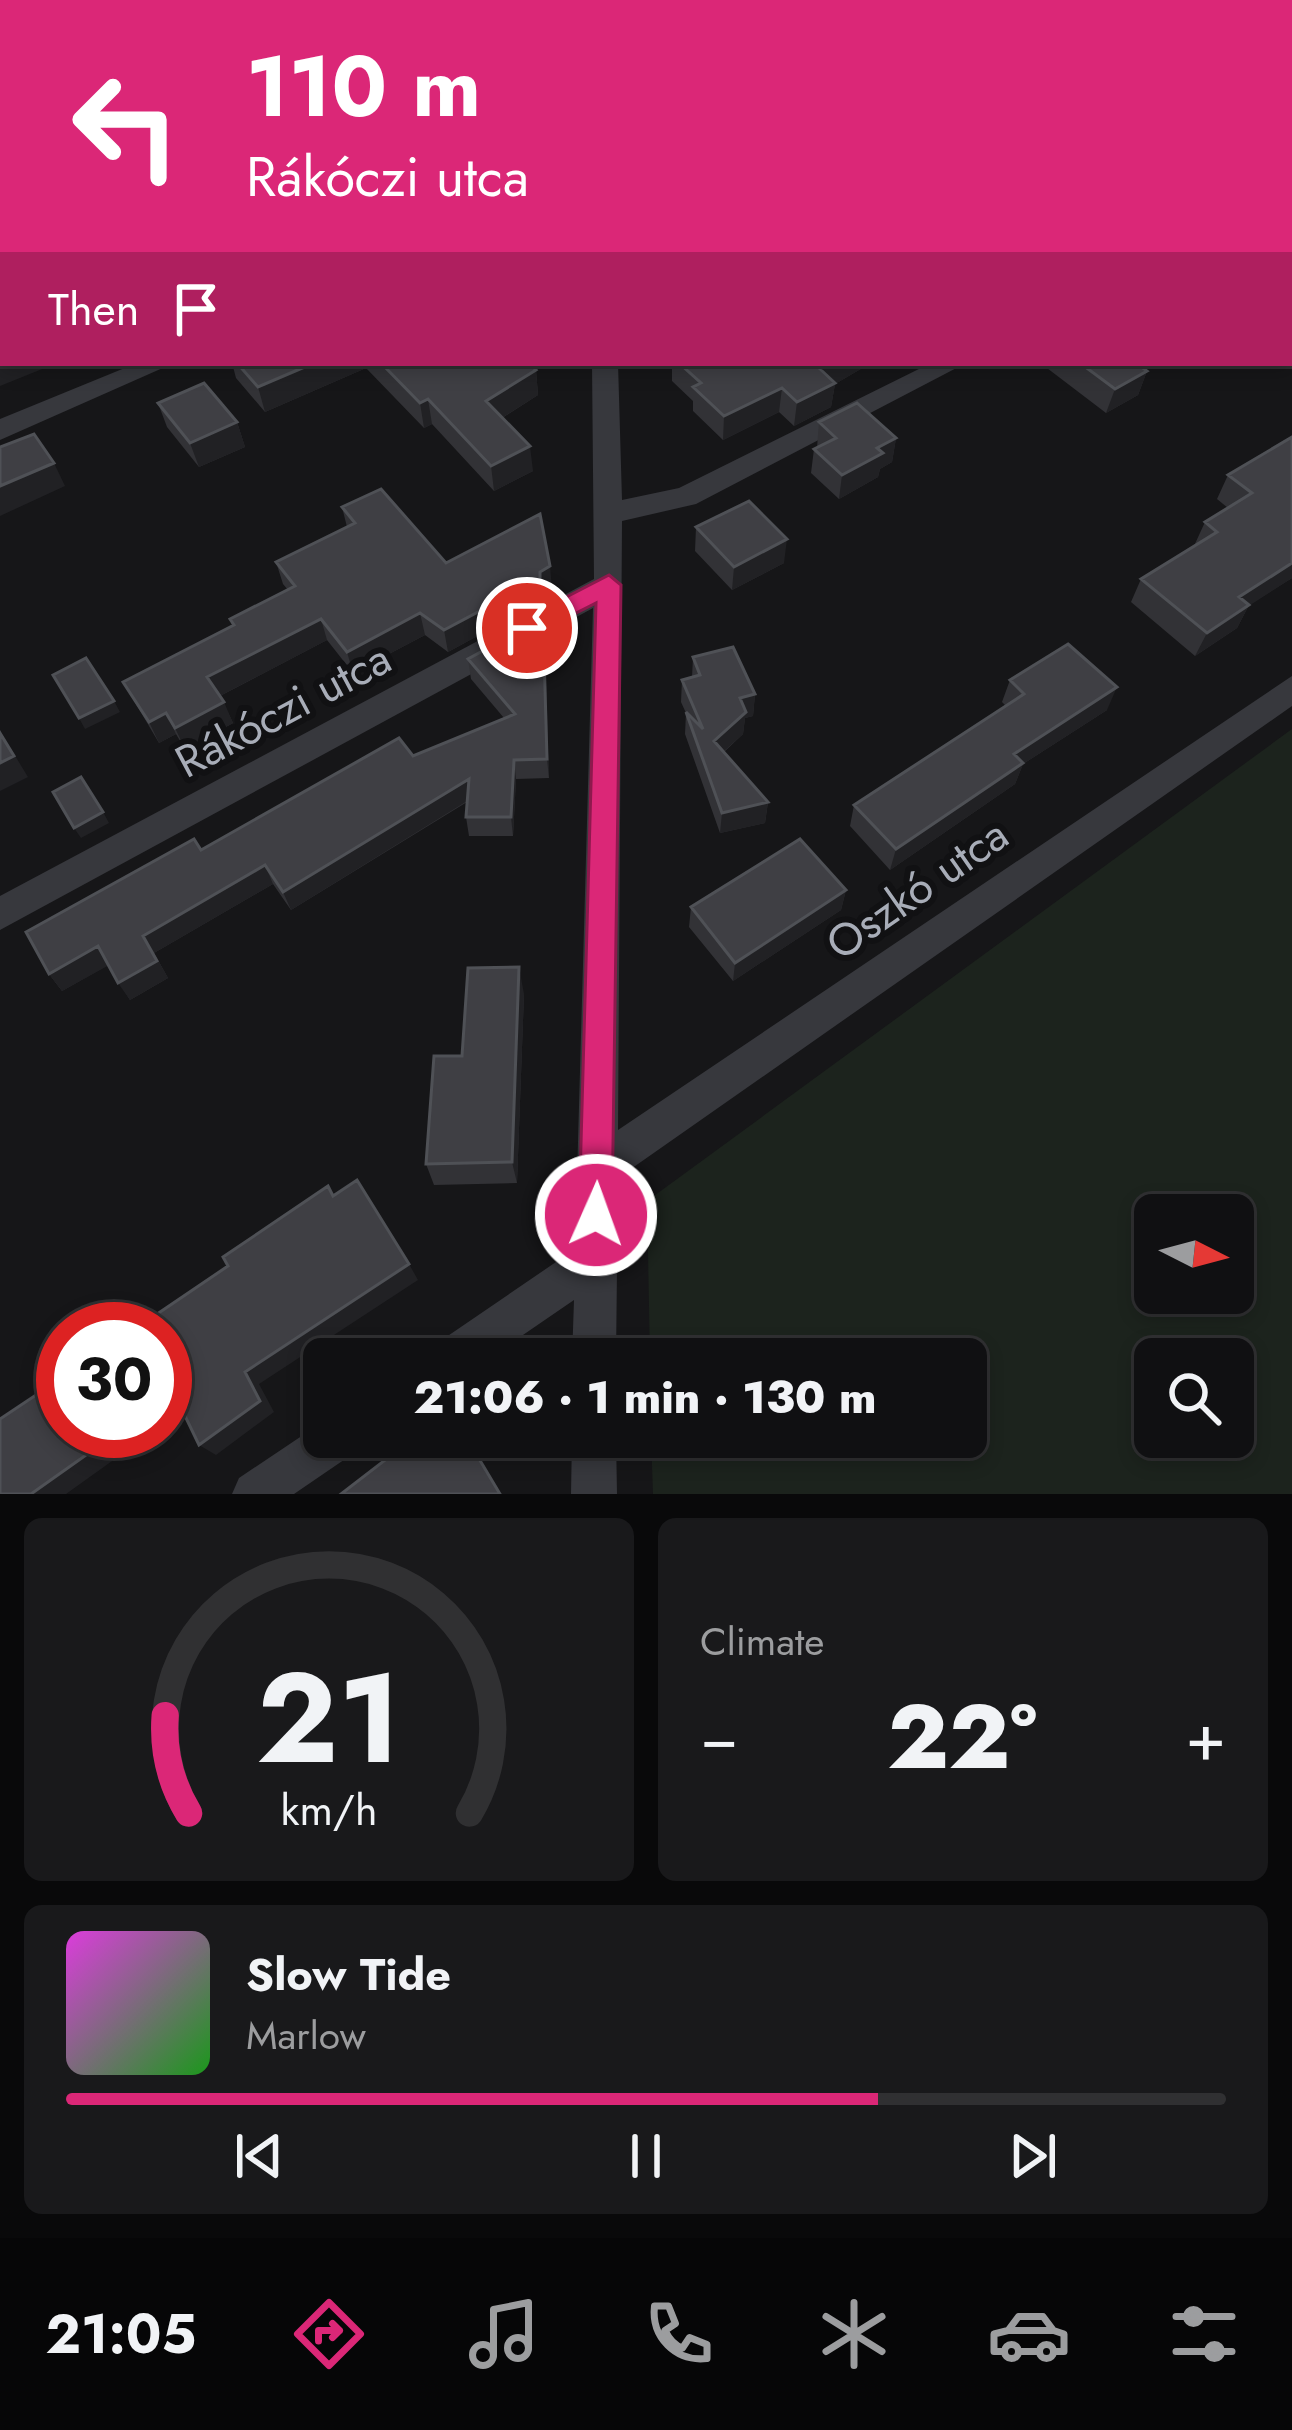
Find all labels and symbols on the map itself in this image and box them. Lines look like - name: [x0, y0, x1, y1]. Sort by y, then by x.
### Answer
- pin: [476, 577, 578, 679]
- street label: Rákóczi utca: [164, 626, 402, 794]
- street label: Oszkó utca: [813, 802, 1021, 976]
- position arrow: [533, 1152, 659, 1278]
- north arrow: [1134, 1194, 1254, 1314]
- speed limit sign: 30: [36, 1302, 192, 1458]

